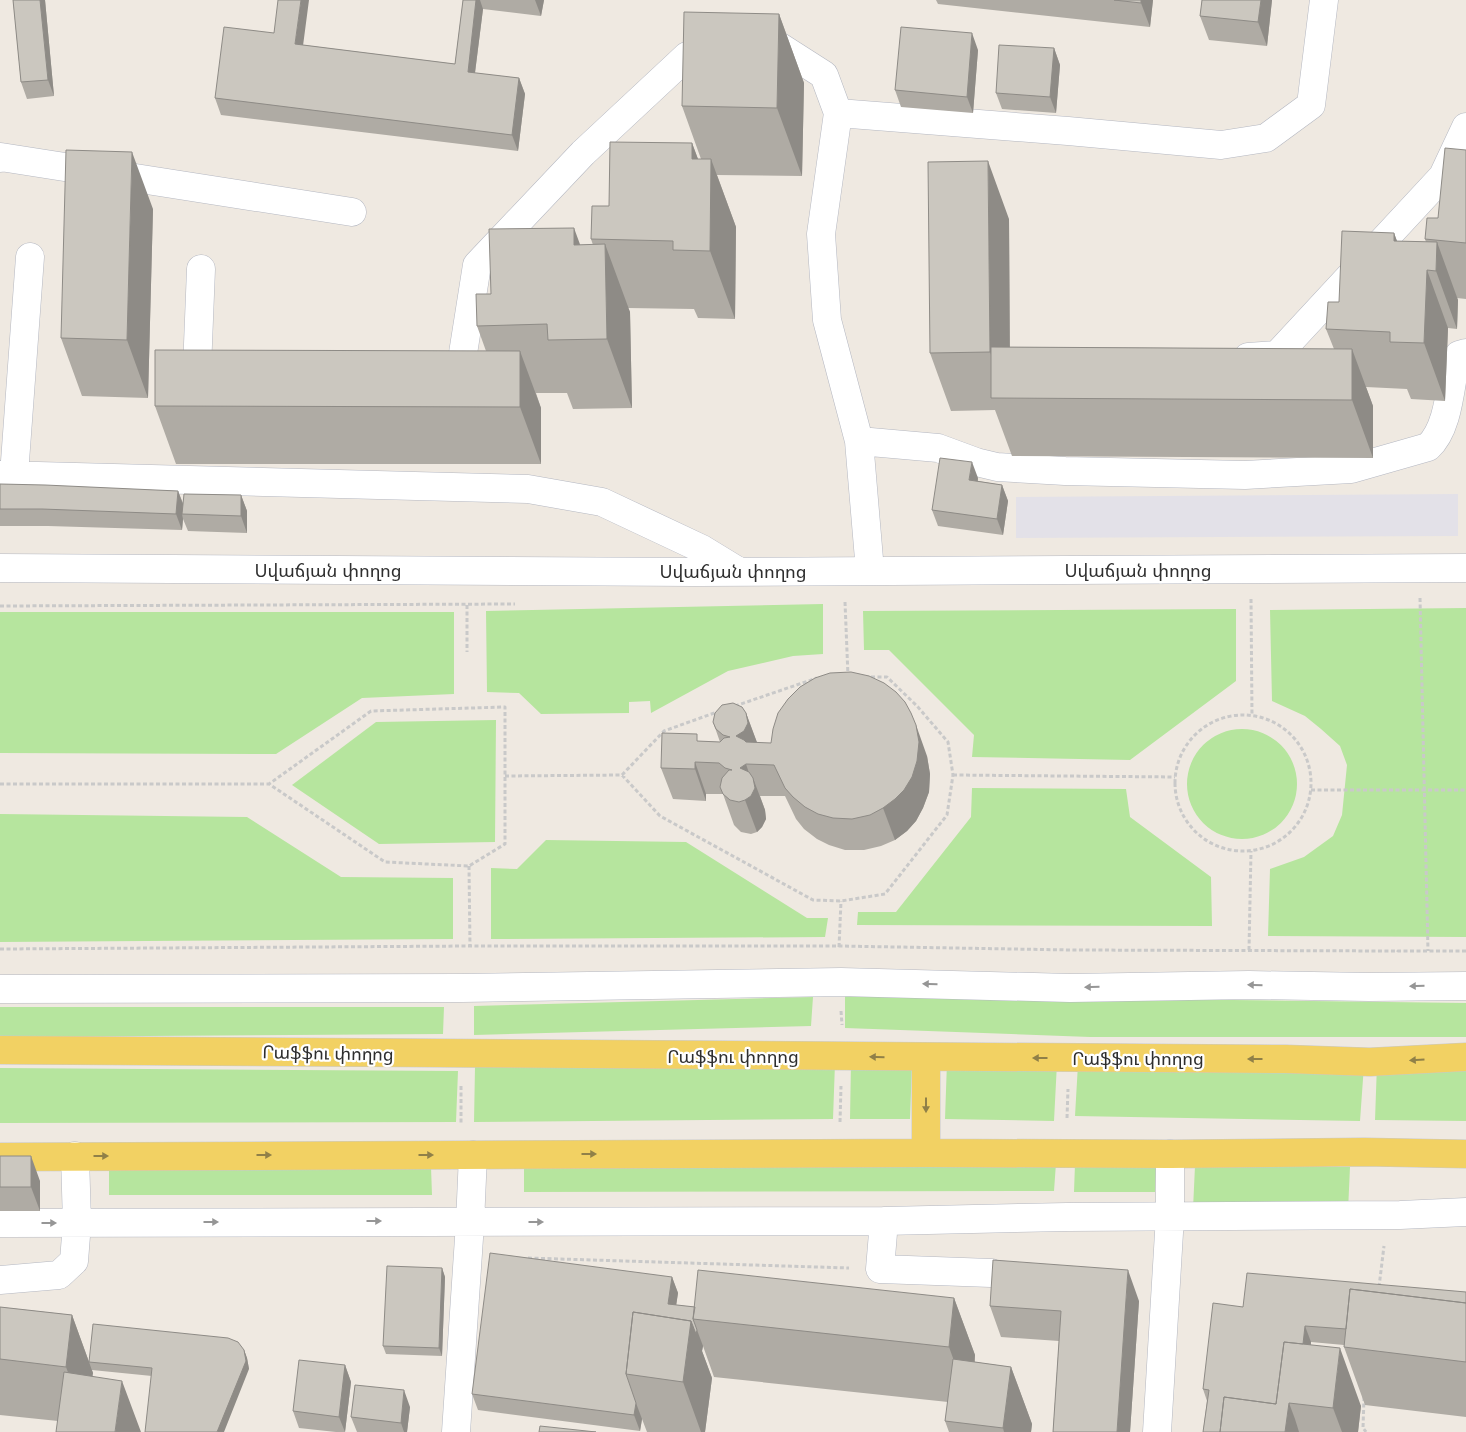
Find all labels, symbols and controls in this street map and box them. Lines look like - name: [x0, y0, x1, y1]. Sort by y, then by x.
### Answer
- street label: Սվաճյան փողոց: [254, 559, 402, 582]
- street label: Սվաճյան փողոց: [1064, 559, 1212, 582]
- street label: Սվաճյան փողոց: [659, 560, 807, 583]
- one-way arrow: [922, 980, 938, 988]
- one-way arrow: [1247, 981, 1263, 989]
- one-way arrow: [1409, 982, 1425, 990]
- one-way arrow: [1084, 984, 1100, 992]
- street label: Րաֆֆու փողոց: [262, 1040, 394, 1066]
- street label: Րաֆֆու փողոց: [667, 1045, 799, 1068]
- street label: Րաֆֆու փողոց: [1072, 1047, 1204, 1070]
- one-way arrow: [869, 1053, 885, 1061]
- one-way arrow: [1032, 1054, 1048, 1062]
- one-way arrow: [1247, 1055, 1263, 1063]
- one-way arrow: [1409, 1056, 1425, 1064]
- one-way arrow: [922, 1098, 930, 1114]
- one-way arrow: [581, 1150, 597, 1158]
- one-way arrow: [256, 1151, 272, 1159]
- one-way arrow: [418, 1151, 434, 1159]
- one-way arrow: [93, 1152, 109, 1160]
- one-way arrow: [366, 1217, 382, 1225]
- one-way arrow: [203, 1218, 219, 1226]
- one-way arrow: [528, 1218, 544, 1226]
- one-way arrow: [41, 1219, 57, 1227]

